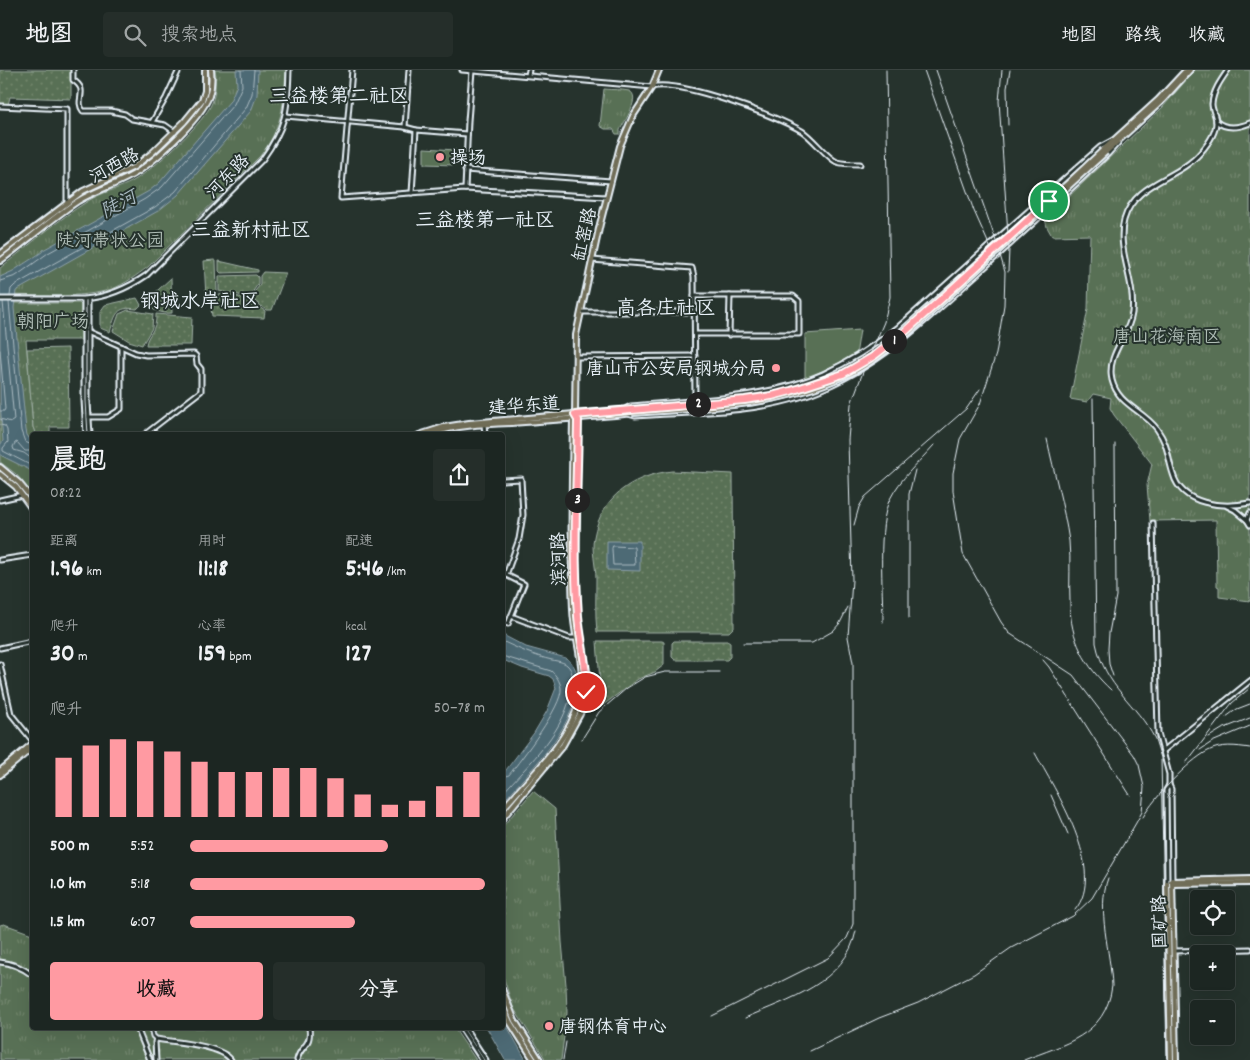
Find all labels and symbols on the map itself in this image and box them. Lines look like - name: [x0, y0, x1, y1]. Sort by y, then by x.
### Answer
- district label: 三益楼第二社区: [269, 84, 409, 112]
- street label: 河西路: [86, 143, 145, 191]
- place label: 操场: [450, 147, 486, 172]
- street label: 河东路: [201, 150, 257, 206]
- marker: 操场: [434, 151, 446, 163]
- pin: [1028, 180, 1070, 222]
- water label: 陡河: [97, 184, 145, 227]
- street label: 缸窑路: [568, 205, 605, 264]
- district label: 三益楼第一社区: [415, 208, 555, 236]
- district label: 三益新村社区: [191, 218, 311, 246]
- park label: 陡河带状公园: [56, 230, 164, 255]
- district label: 钢城水岸社区: [140, 289, 260, 317]
- district label: 高各庄社区: [616, 296, 716, 324]
- park label: 朝阳广场: [17, 311, 89, 336]
- park label: 唐山花海南区: [1113, 326, 1221, 351]
- pin: 1: [882, 328, 906, 354]
- place label: 唐山市公安局钢城分局: [586, 358, 766, 383]
- marker: 唐山市公安局钢城分局: [770, 362, 782, 374]
- pin: 2: [686, 392, 710, 416]
- street label: 建华东道: [487, 393, 561, 422]
- pin: 3: [564, 488, 590, 512]
- street label: 滨河路: [548, 532, 573, 586]
- pin: [565, 671, 607, 713]
- street label: 国矿路: [1149, 895, 1174, 949]
- place label: 唐钢体育中心: [559, 1016, 667, 1041]
- marker: 唐钢体育中心: [543, 1020, 555, 1032]

